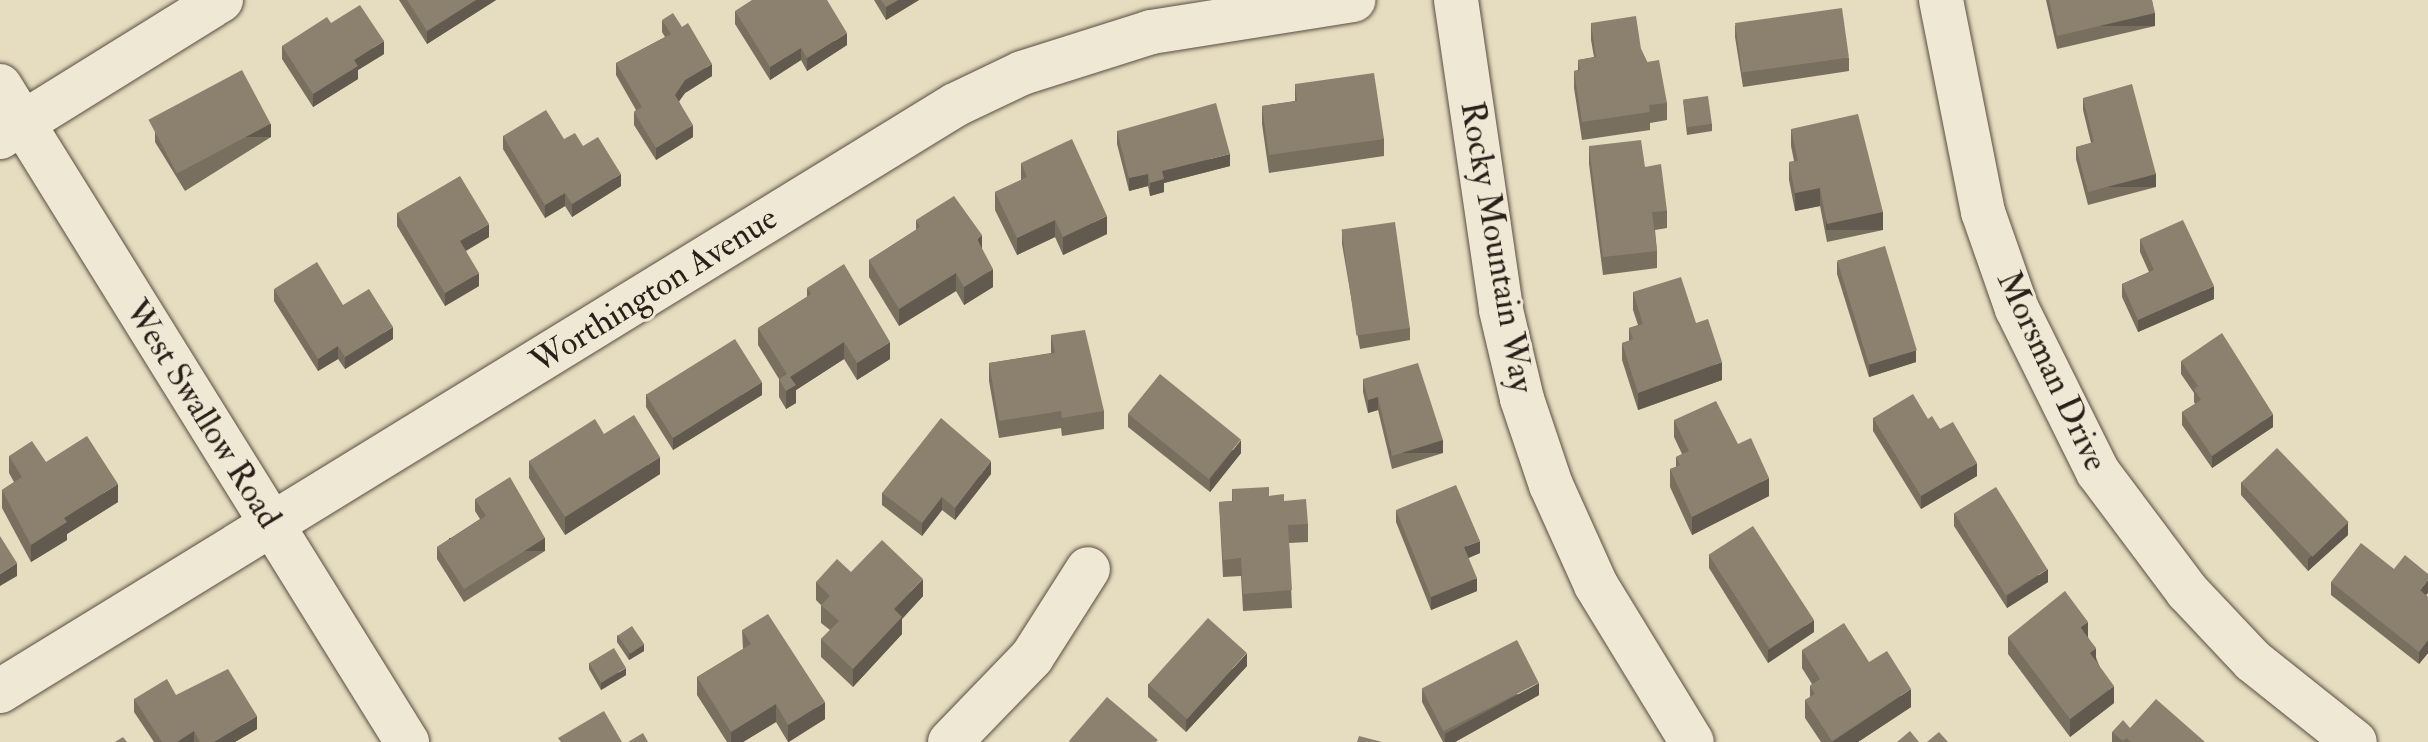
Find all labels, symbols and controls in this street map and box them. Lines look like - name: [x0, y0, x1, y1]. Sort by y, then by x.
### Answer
- street label: Rocky Mountain Way: [1451, 98, 1543, 396]
- street label: Worthington Avenue: [523, 198, 785, 382]
- street label: Morsman Drive: [1988, 265, 2116, 477]
- street label: West Swallow Road: [116, 292, 290, 536]

